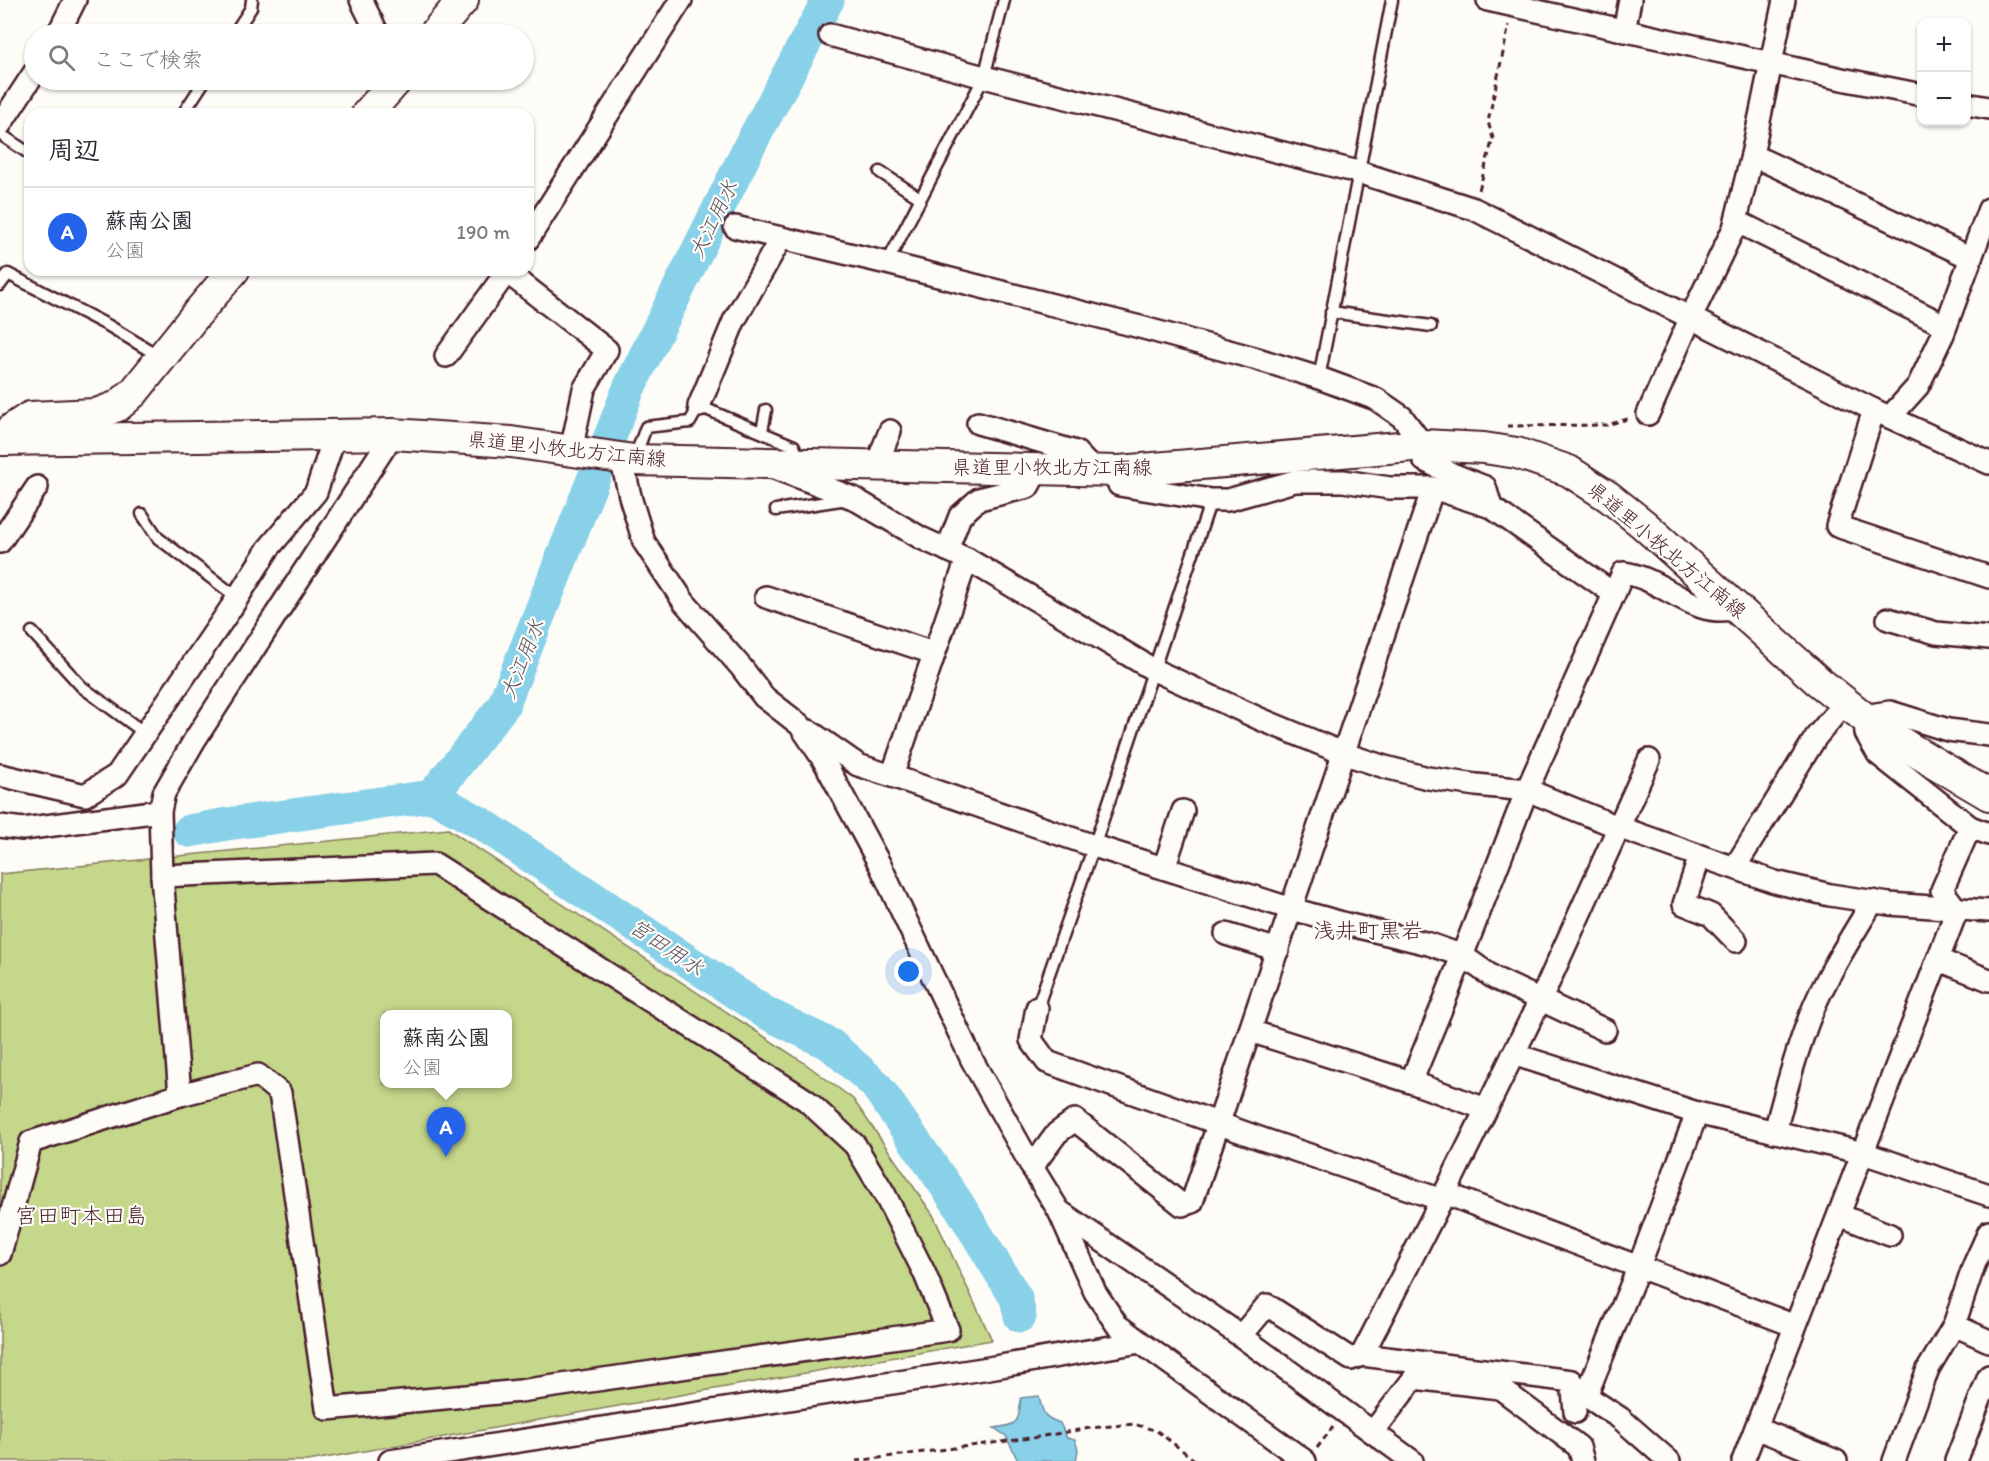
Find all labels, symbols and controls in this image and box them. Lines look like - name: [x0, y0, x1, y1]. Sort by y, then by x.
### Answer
- map controls: [1917, 18, 1971, 126]
- button: +: [1917, 18, 1971, 72]
- search box: [24, 24, 534, 90]
- icon: search: [45, 41, 78, 74]
- text: ここで検索: [93, 46, 203, 73]
- button: −: [1917, 72, 1971, 126]
- text: 周辺: [48, 134, 100, 166]
- water label: 大江用水: [683, 176, 743, 262]
- text: 蘇南公園: [105, 207, 193, 234]
- text: A: [61, 220, 74, 244]
- text: 190 m: [457, 220, 510, 244]
- text: 公園: [105, 238, 145, 262]
- street label: 県道里小牧北方江南線: [466, 427, 668, 471]
- street label: 県道里小牧北方江南線: [952, 455, 1152, 479]
- street label: 県道里小牧北方江南線: [1583, 477, 1751, 623]
- water label: 大江用水: [495, 615, 549, 703]
- water label: 宮田用水: [625, 913, 709, 981]
- district label: 浅井町黒岩: [1313, 917, 1423, 944]
- your location: [894, 957, 923, 986]
- popup: [380, 1010, 512, 1088]
- text: 蘇南公園: [402, 1024, 490, 1051]
- text: 公園: [402, 1055, 442, 1079]
- pin: A: [426, 1108, 466, 1157]
- district label: 宮田町本田島: [15, 1202, 147, 1229]

